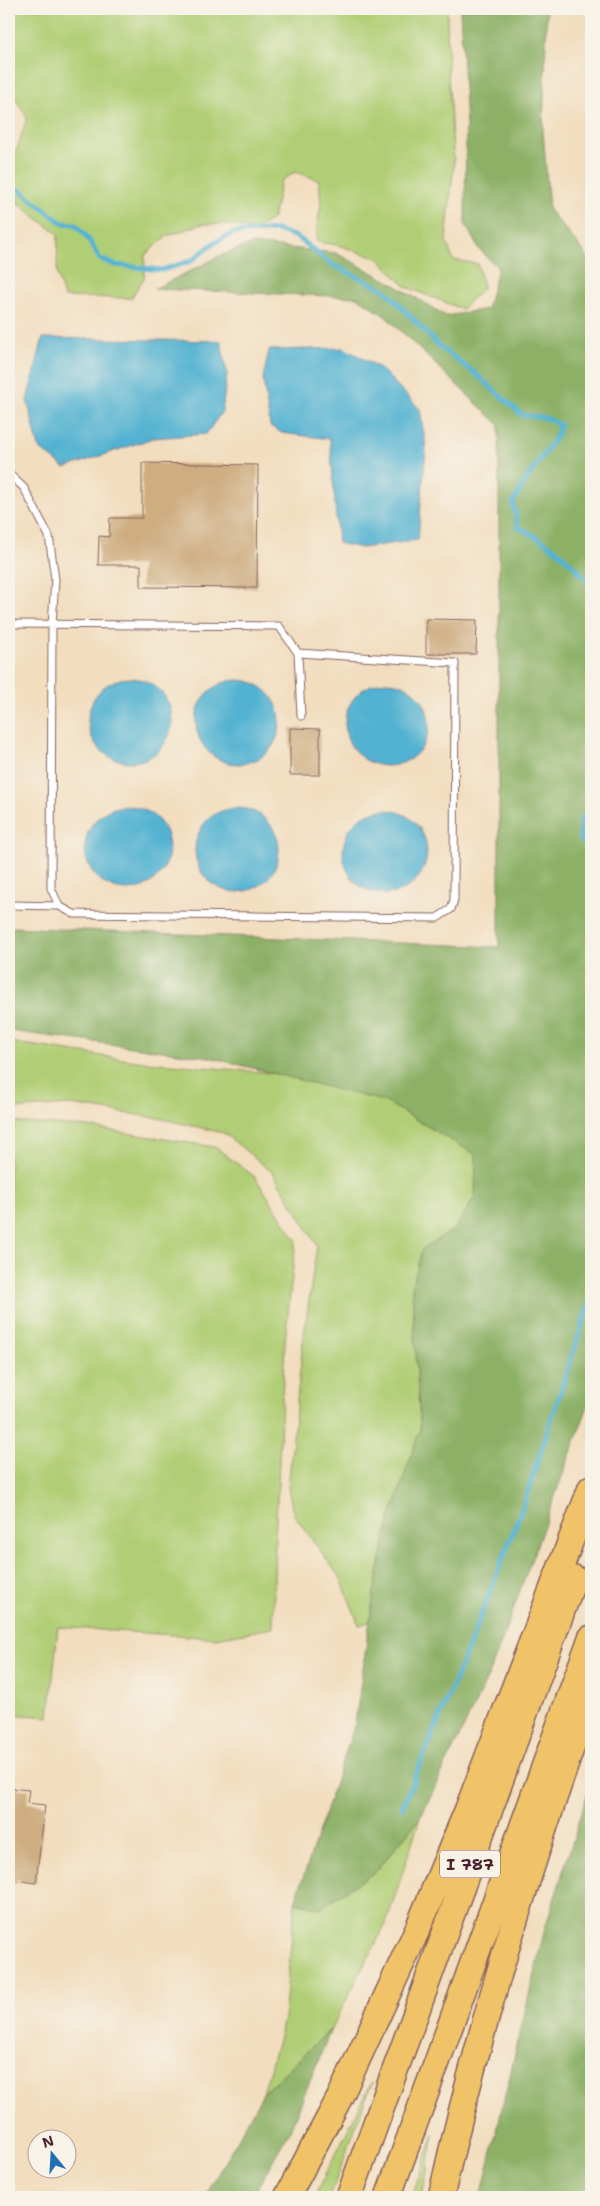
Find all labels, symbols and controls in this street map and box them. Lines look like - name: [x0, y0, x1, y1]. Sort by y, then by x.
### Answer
- road number: I 787: [440, 1850, 500, 1878]
- north arrow: [28, 2128, 78, 2178]
- text: N: [40, 2131, 56, 2152]

